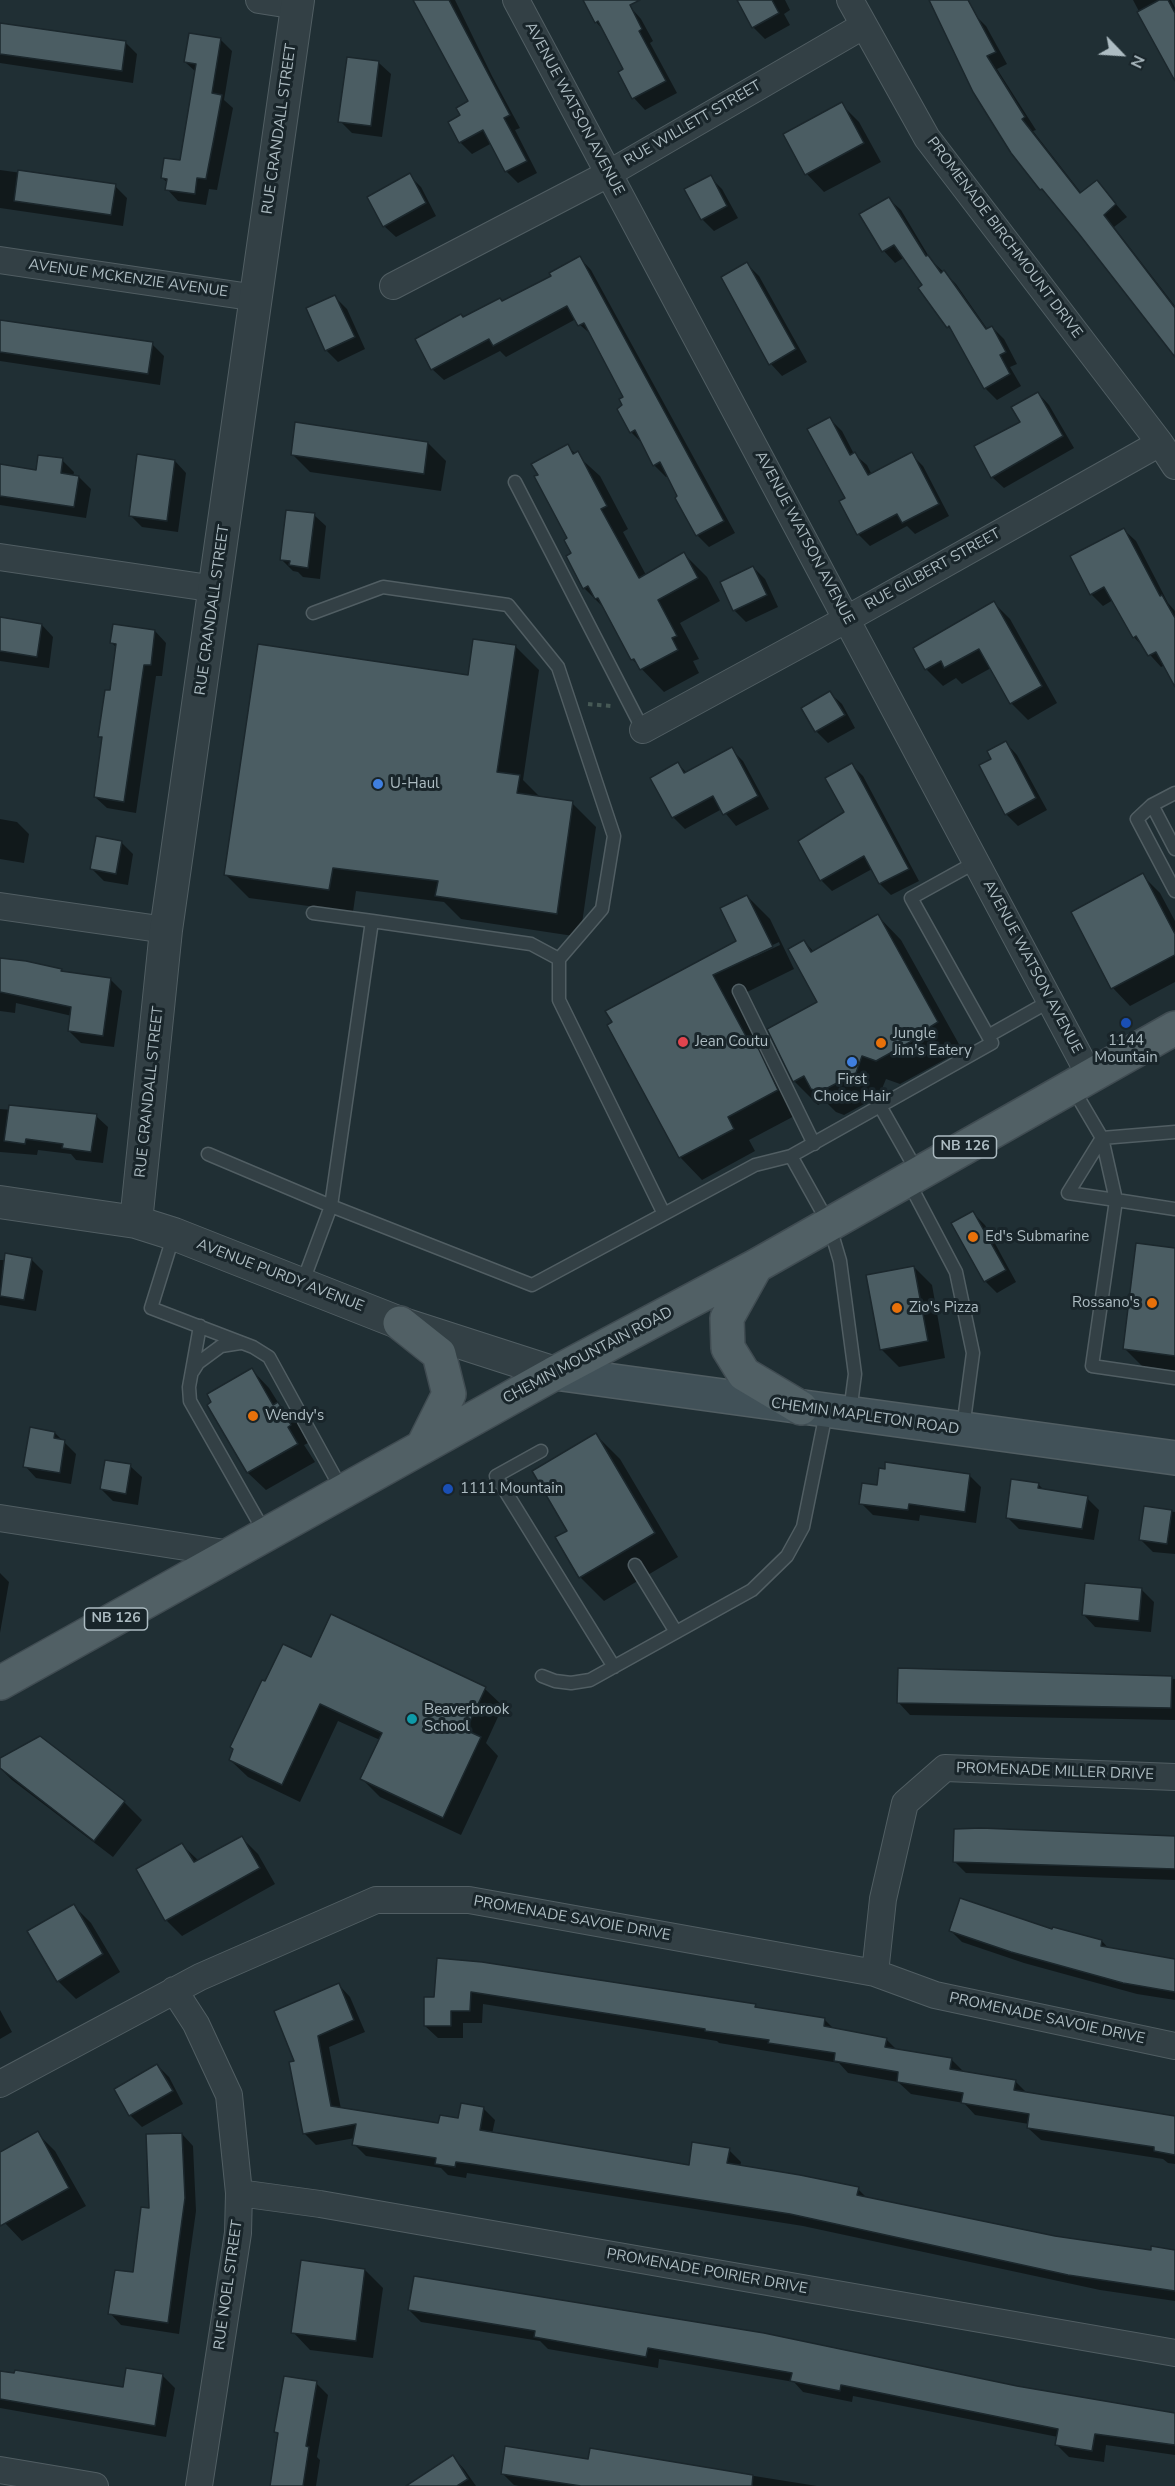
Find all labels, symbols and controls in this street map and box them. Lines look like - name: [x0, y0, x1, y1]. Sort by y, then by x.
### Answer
- street label: AVENUE WATSON AVENUE: [521, 19, 627, 199]
- north arrow: [1091, 24, 1151, 84]
- street label: RUE CRANDALL STREET: [259, 43, 301, 215]
- text: N: [1125, 52, 1150, 72]
- street label: RUE WILLETT STREET: [621, 77, 765, 171]
- street label: PROMENADE BIRCHMOUNT DRIVE: [922, 134, 1086, 342]
- street label: AVENUE MCKENZIE AVENUE: [27, 256, 229, 302]
- street label: AVENUE WATSON AVENUE: [751, 448, 857, 628]
- street label: RUE CRANDALL STREET: [192, 524, 234, 696]
- street label: RUE GILBERT STREET: [862, 525, 1004, 615]
- place label: U-Haul: [390, 775, 439, 793]
- marker: U-Haul: [371, 777, 385, 791]
- street label: AVENUE WATSON AVENUE: [979, 877, 1085, 1057]
- street label: RUE CRANDALL STREET: [132, 1006, 168, 1178]
- marker: 1144 Mountain: [1119, 1016, 1133, 1030]
- place label: Jungle Jim's Eatery: [893, 1025, 972, 1060]
- place label: 1144 Mountain: [1094, 1032, 1158, 1067]
- place label: Jean Coutu: [695, 1033, 768, 1051]
- marker: Jean Coutu: [676, 1035, 690, 1049]
- marker: Jungle Jim's Eatery: [874, 1036, 888, 1050]
- marker: First Choice Hair: [845, 1055, 859, 1069]
- place label: First Choice Hair: [813, 1071, 891, 1106]
- road number: NB 126: [934, 1136, 996, 1158]
- place label: Ed's Submarine: [985, 1228, 1089, 1246]
- marker: Ed's Submarine: [966, 1230, 980, 1244]
- street label: AVENUE PURDY AVENUE: [194, 1236, 366, 1316]
- place label: Rossano's: [1072, 1294, 1140, 1312]
- marker: Rossano's: [1145, 1296, 1159, 1310]
- place label: Zio's Pizza: [909, 1299, 979, 1317]
- marker: Zio's Pizza: [890, 1301, 904, 1315]
- street label: CHEMIN MOUNTAIN ROAD: [500, 1304, 676, 1408]
- street label: CHEMIN MAPLETON ROAD: [770, 1395, 960, 1439]
- place label: Wendy's: [265, 1407, 324, 1425]
- marker: Wendy's: [246, 1409, 260, 1423]
- place label: 1111 Mountain: [460, 1480, 563, 1498]
- marker: 1111 Mountain: [441, 1482, 455, 1496]
- road number: NB 126: [84, 1608, 148, 1630]
- place label: Beaverbrook School: [424, 1701, 509, 1736]
- marker: Beaverbrook School: [405, 1712, 419, 1726]
- street label: PROMENADE MILLER DRIVE: [956, 1760, 1154, 1784]
- street label: PROMENADE SAVOIE DRIVE: [472, 1893, 672, 1945]
- street label: PROMENADE SAVOIE DRIVE: [947, 1989, 1147, 2049]
- street label: RUE NOEL STREET: [211, 2219, 247, 2351]
- street label: PROMENADE POIRIER DRIVE: [605, 2245, 809, 2299]

